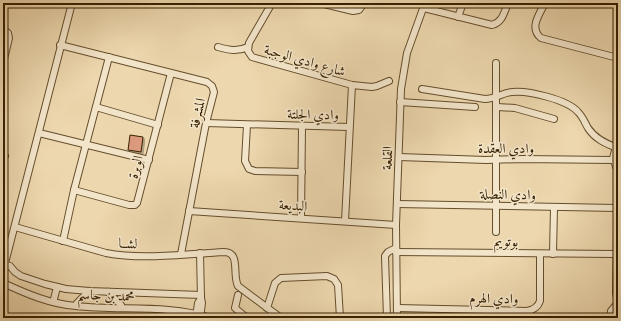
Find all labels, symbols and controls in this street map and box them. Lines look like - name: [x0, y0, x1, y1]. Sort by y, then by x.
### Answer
- street label: شارع وادي الوجبة: [261, 40, 348, 83]
- street label: المشرفة: [185, 96, 210, 130]
- street label: وادي الجلتة: [287, 105, 339, 126]
- street label: وادي العقدة: [478, 139, 534, 160]
- street label: القلعة: [378, 146, 396, 170]
- street label: الوبرة: [123, 154, 147, 180]
- street label: وادي النصلة: [479, 184, 536, 206]
- street label: البديعة: [278, 195, 308, 215]
- street label: بوتويم: [494, 232, 519, 254]
- street label: لشــا: [118, 234, 138, 252]
- street label: محمد بن جاسم: [77, 285, 135, 310]
- street label: وادي الهرم: [469, 289, 519, 311]

